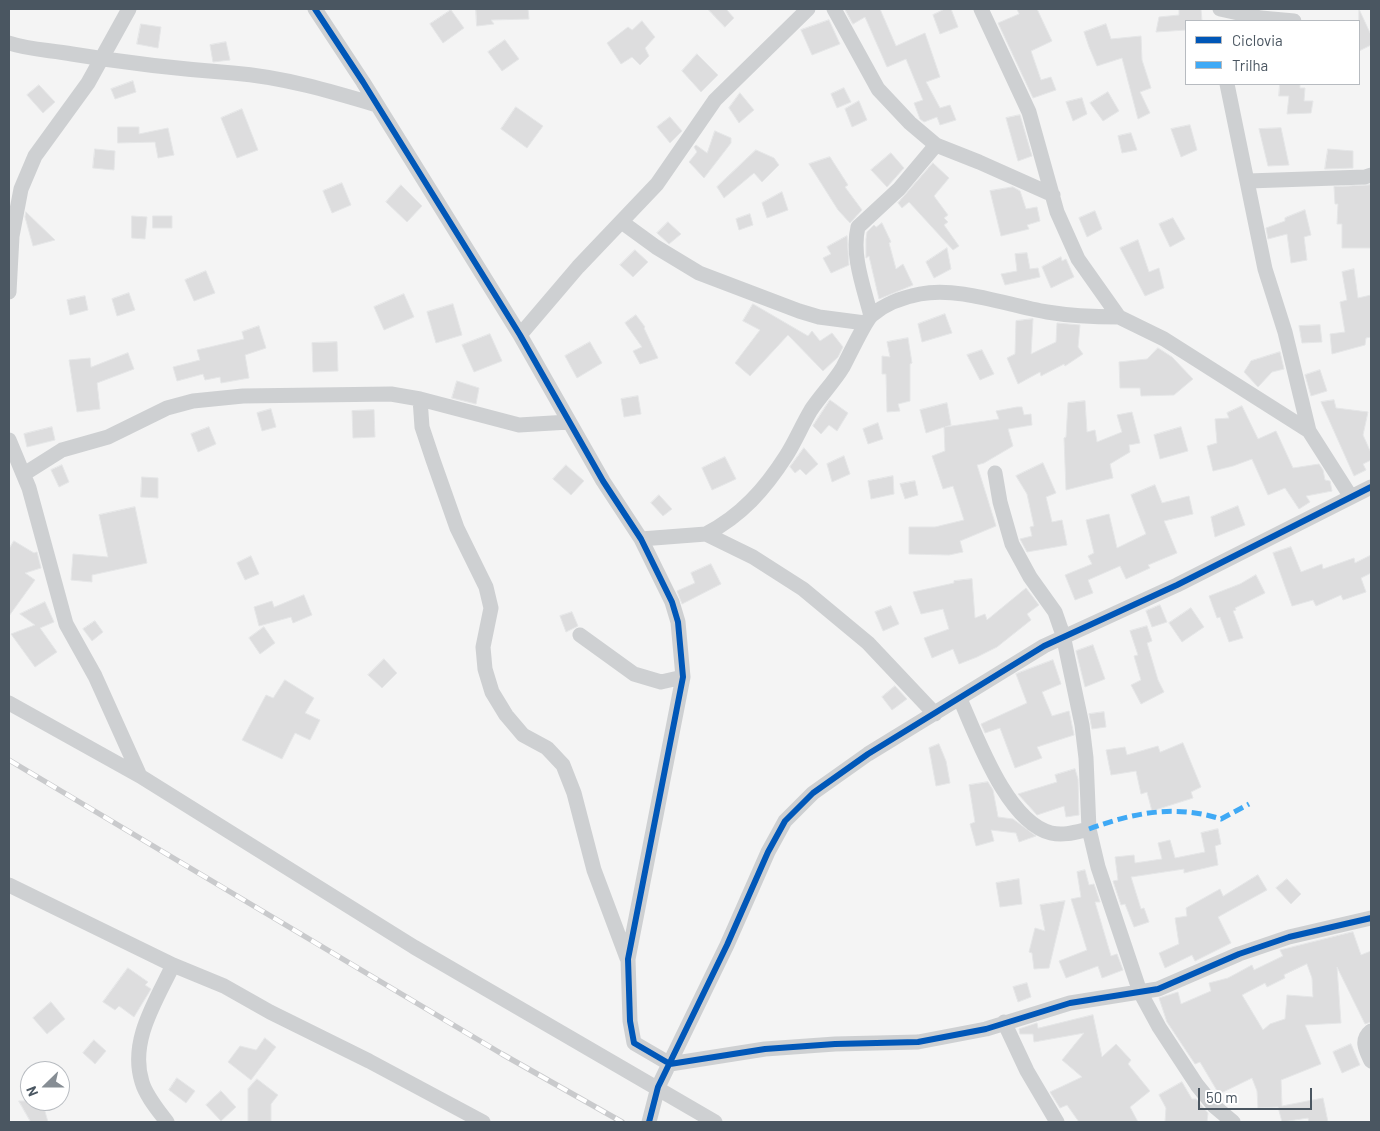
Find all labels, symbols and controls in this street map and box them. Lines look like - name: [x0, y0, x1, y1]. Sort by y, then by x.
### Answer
- legend: [1185, 20, 1360, 85]
- text: Ciclovia: [1232, 31, 1283, 49]
- text: Trilha: [1232, 56, 1268, 74]
- north arrow: [20, 1061, 70, 1111]
- scale bar: [1200, 1078, 1314, 1110]
- text: N: [22, 1084, 41, 1099]
- text: 50 m: [1206, 1088, 1238, 1106]

